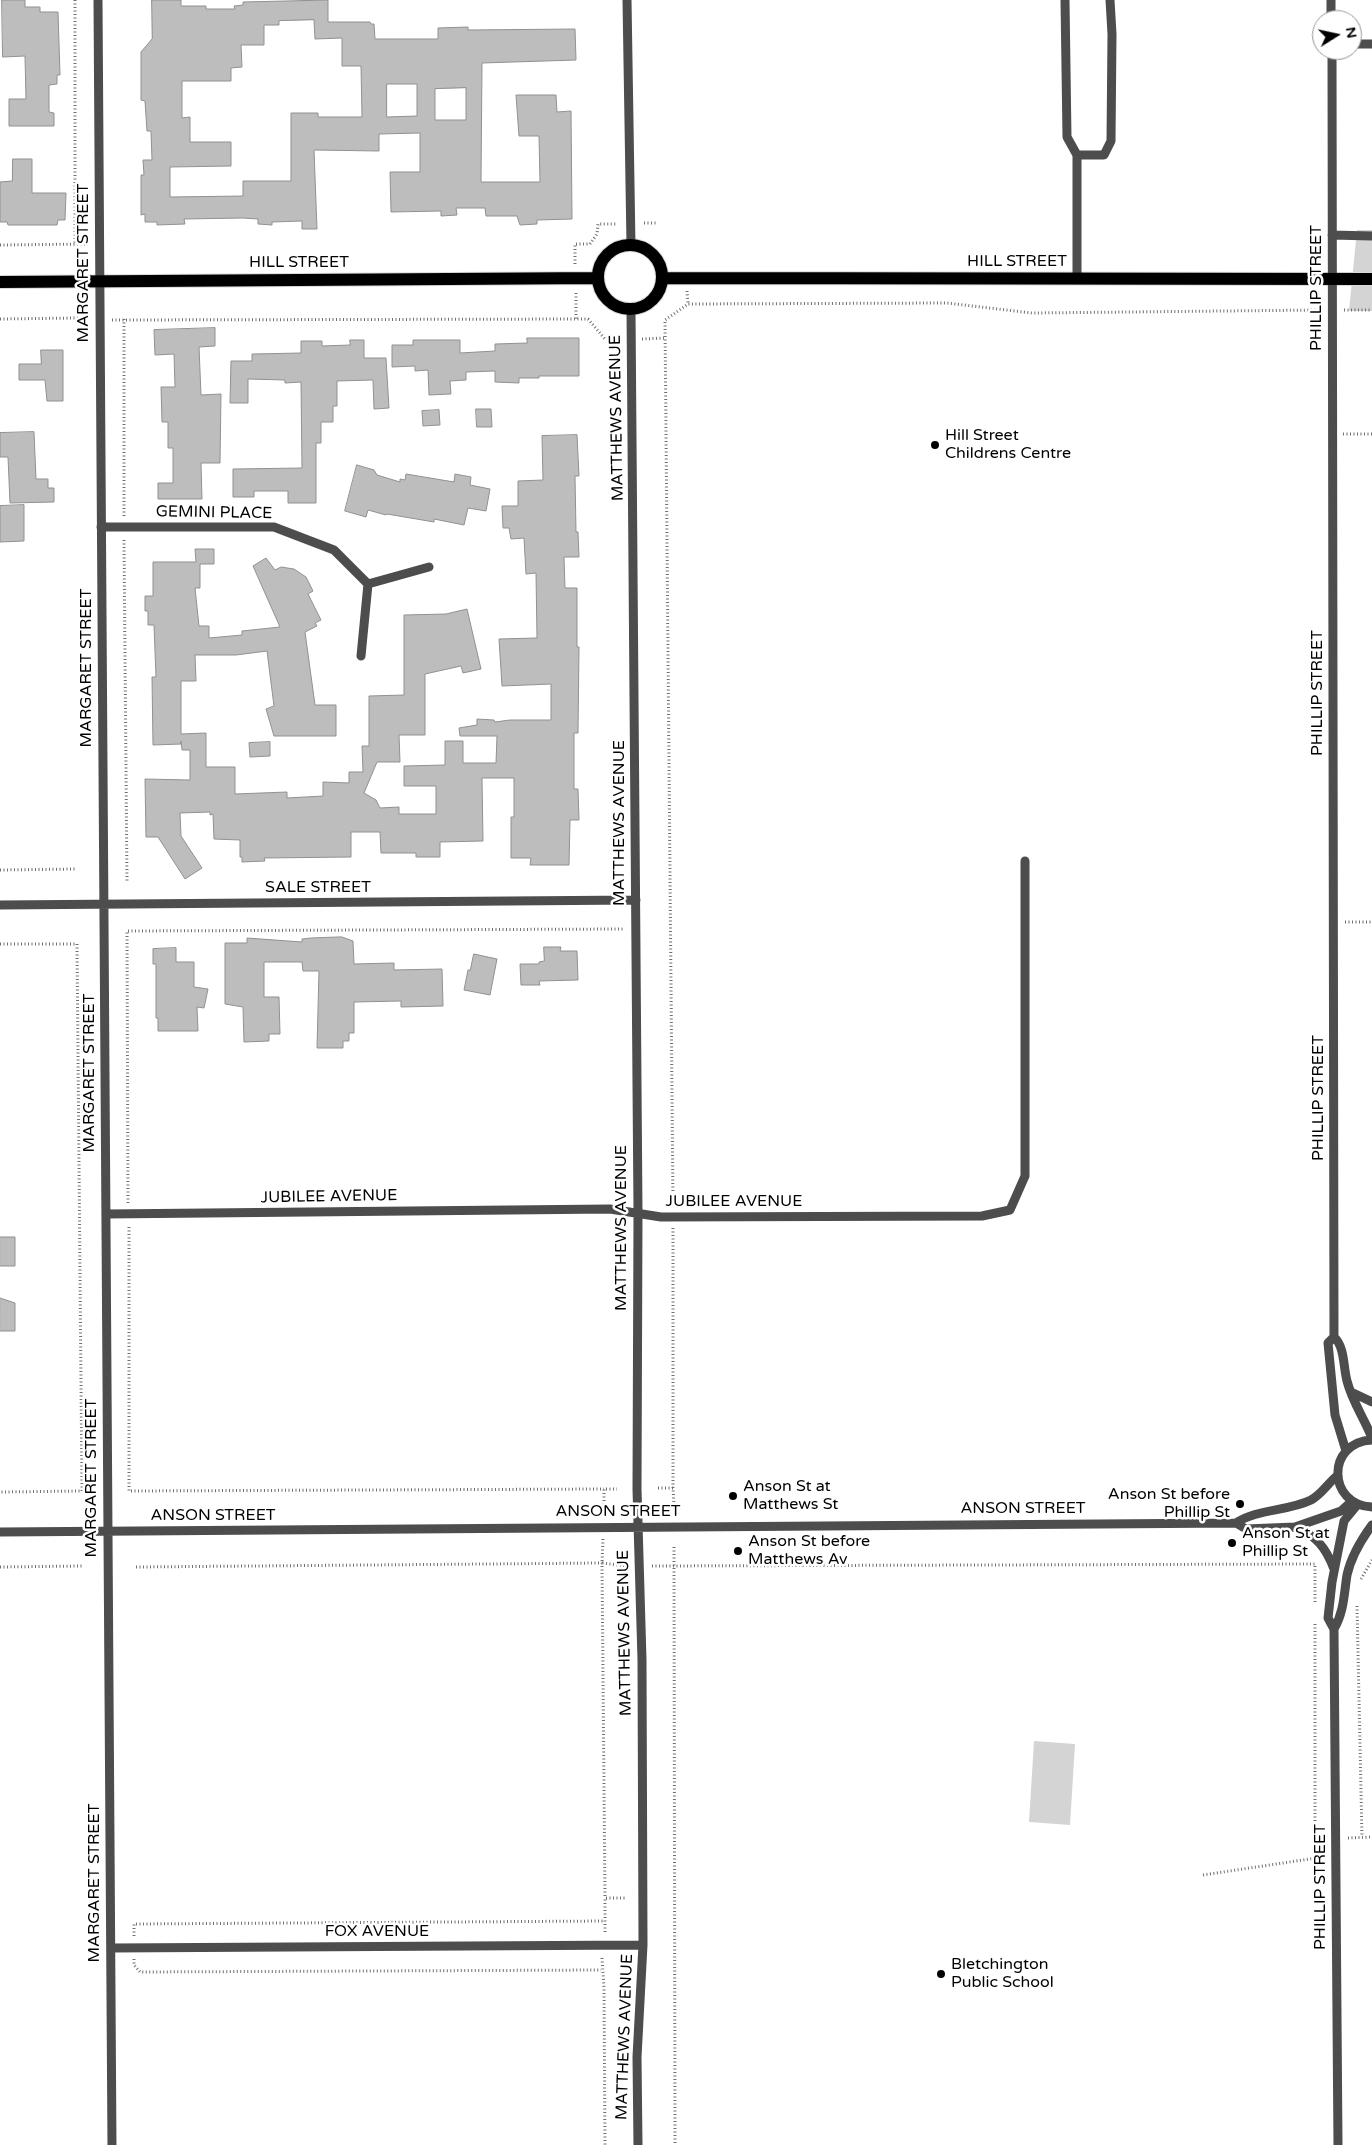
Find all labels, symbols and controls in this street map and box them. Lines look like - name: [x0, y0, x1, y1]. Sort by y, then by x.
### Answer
- north arrow: [1312, 10, 1362, 60]
- text: N: [1342, 25, 1361, 39]
- street label: MARGARET STREET: [74, 184, 94, 342]
- street label: PHILLIP STREET: [1307, 225, 1327, 351]
- street label: HILL STREET: [967, 252, 1067, 272]
- street label: HILL STREET: [249, 253, 349, 273]
- street label: MATTHEWS AVENUE: [606, 335, 628, 501]
- place label: Hill Street Childrens Centre: [945, 426, 1071, 464]
- marker: Hill Street Childrens Centre: [929, 439, 941, 451]
- street label: GEMINI PLACE: [156, 502, 272, 524]
- street label: MARGARET STREET: [77, 589, 97, 747]
- street label: PHILLIP STREET: [1308, 630, 1328, 756]
- street label: MATTHEWS AVENUE: [610, 740, 630, 906]
- street label: SALE STREET: [265, 878, 371, 898]
- street label: MARGARET STREET: [80, 994, 100, 1152]
- street label: PHILLIP STREET: [1309, 1035, 1329, 1161]
- street label: MATTHEWS AVENUE: [612, 1145, 632, 1311]
- street label: JUBILEE AVENUE: [260, 1186, 398, 1208]
- street label: JUBILEE AVENUE: [666, 1192, 802, 1212]
- street label: MARGARET STREET: [82, 1399, 102, 1557]
- place label: Anson St at Matthews St: [743, 1477, 838, 1515]
- place label: Anson St before Phillip St: [1108, 1485, 1230, 1523]
- marker: Anson St at Matthews St: [727, 1490, 739, 1502]
- marker: Anson St before Phillip St: [1234, 1498, 1246, 1510]
- street label: ANSON STREET: [960, 1499, 1086, 1519]
- street label: ANSON STREET: [555, 1502, 681, 1522]
- street label: ANSON STREET: [150, 1506, 276, 1526]
- place label: Anson St at Phillip St: [1242, 1524, 1330, 1562]
- place label: Anson St before Matthews Av: [748, 1532, 870, 1570]
- marker: Anson St at Phillip St: [1226, 1537, 1238, 1549]
- marker: Anson St before Matthews Av: [732, 1545, 744, 1557]
- street label: MATTHEWS AVENUE: [614, 1550, 636, 1716]
- street label: MARGARET STREET: [85, 1804, 105, 1962]
- street label: PHILLIP STREET: [1311, 1824, 1331, 1950]
- street label: FOX AVENUE: [325, 1922, 429, 1942]
- street label: MATTHEWS AVENUE: [613, 1954, 637, 2120]
- place label: Bletchington Public School: [951, 1955, 1054, 1993]
- marker: Bletchington Public School: [935, 1968, 947, 1980]

